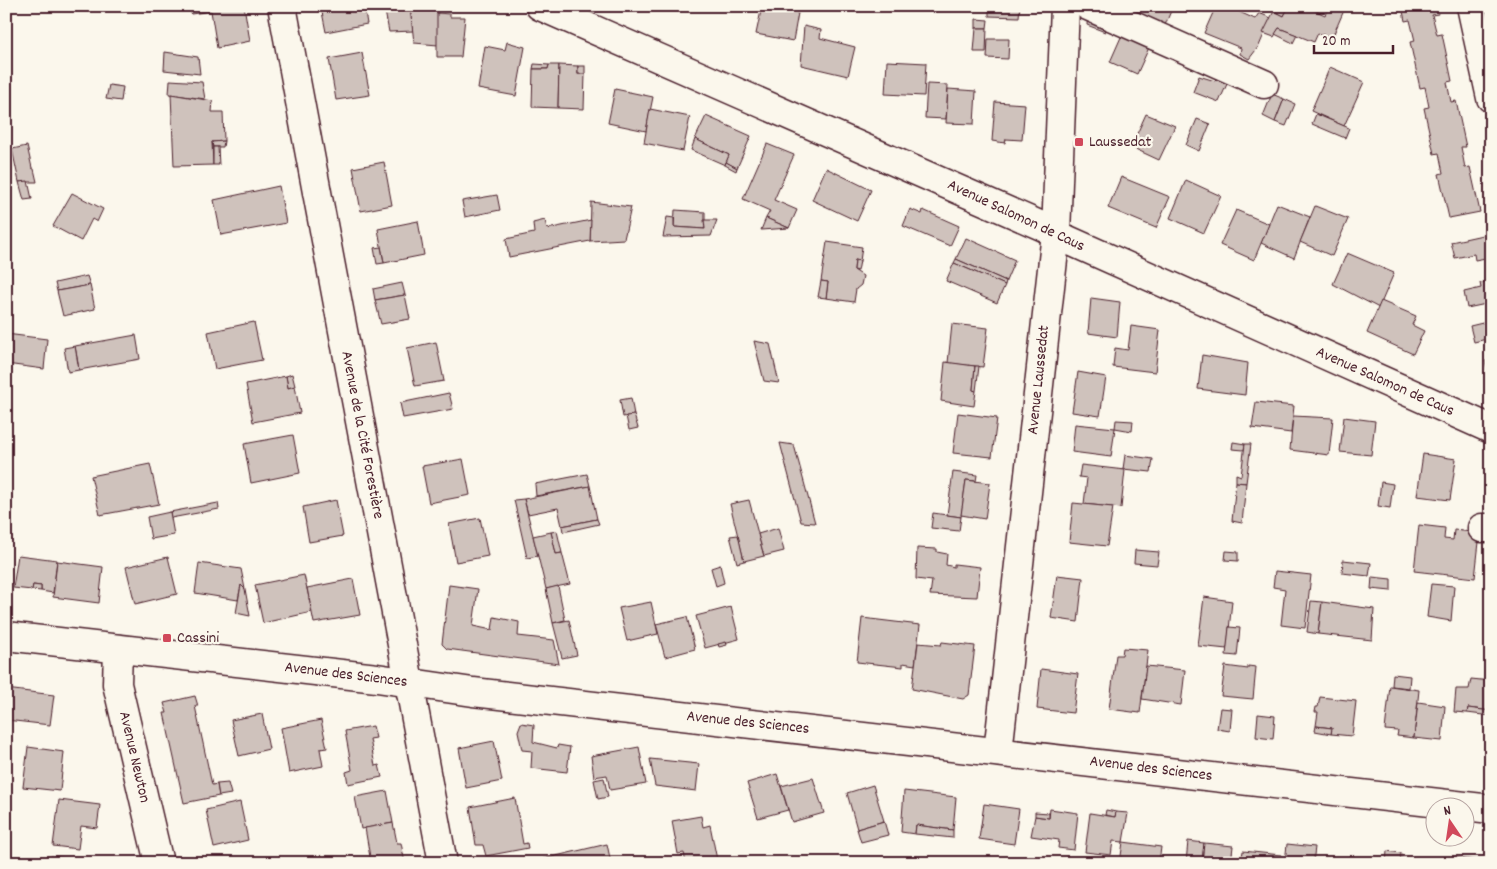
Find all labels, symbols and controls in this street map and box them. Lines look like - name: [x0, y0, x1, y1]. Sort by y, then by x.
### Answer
- scale bar: [1314, 22, 1393, 54]
- text: 20 m: [1322, 31, 1350, 53]
- place label: Laussedat: [1089, 131, 1151, 154]
- marker: Laussedat: [1073, 136, 1085, 148]
- street label: Avenue Salomon de Caus: [943, 174, 1089, 258]
- street label: Avenue Laussedat: [1022, 324, 1056, 436]
- street label: Avenue Salomon de Caus: [1312, 341, 1458, 423]
- street label: Avenue de la Cité Forestière: [334, 349, 390, 521]
- place label: Cassini: [177, 627, 219, 650]
- marker: Cassini: [161, 632, 173, 644]
- street label: Avenue des Sciences: [283, 656, 409, 694]
- street label: Avenue des Sciences: [685, 705, 811, 741]
- street label: Avenue Newton: [112, 709, 156, 805]
- street label: Avenue des Sciences: [1088, 750, 1214, 788]
- north arrow: [1424, 796, 1474, 846]
- text: N: [1442, 801, 1453, 822]

